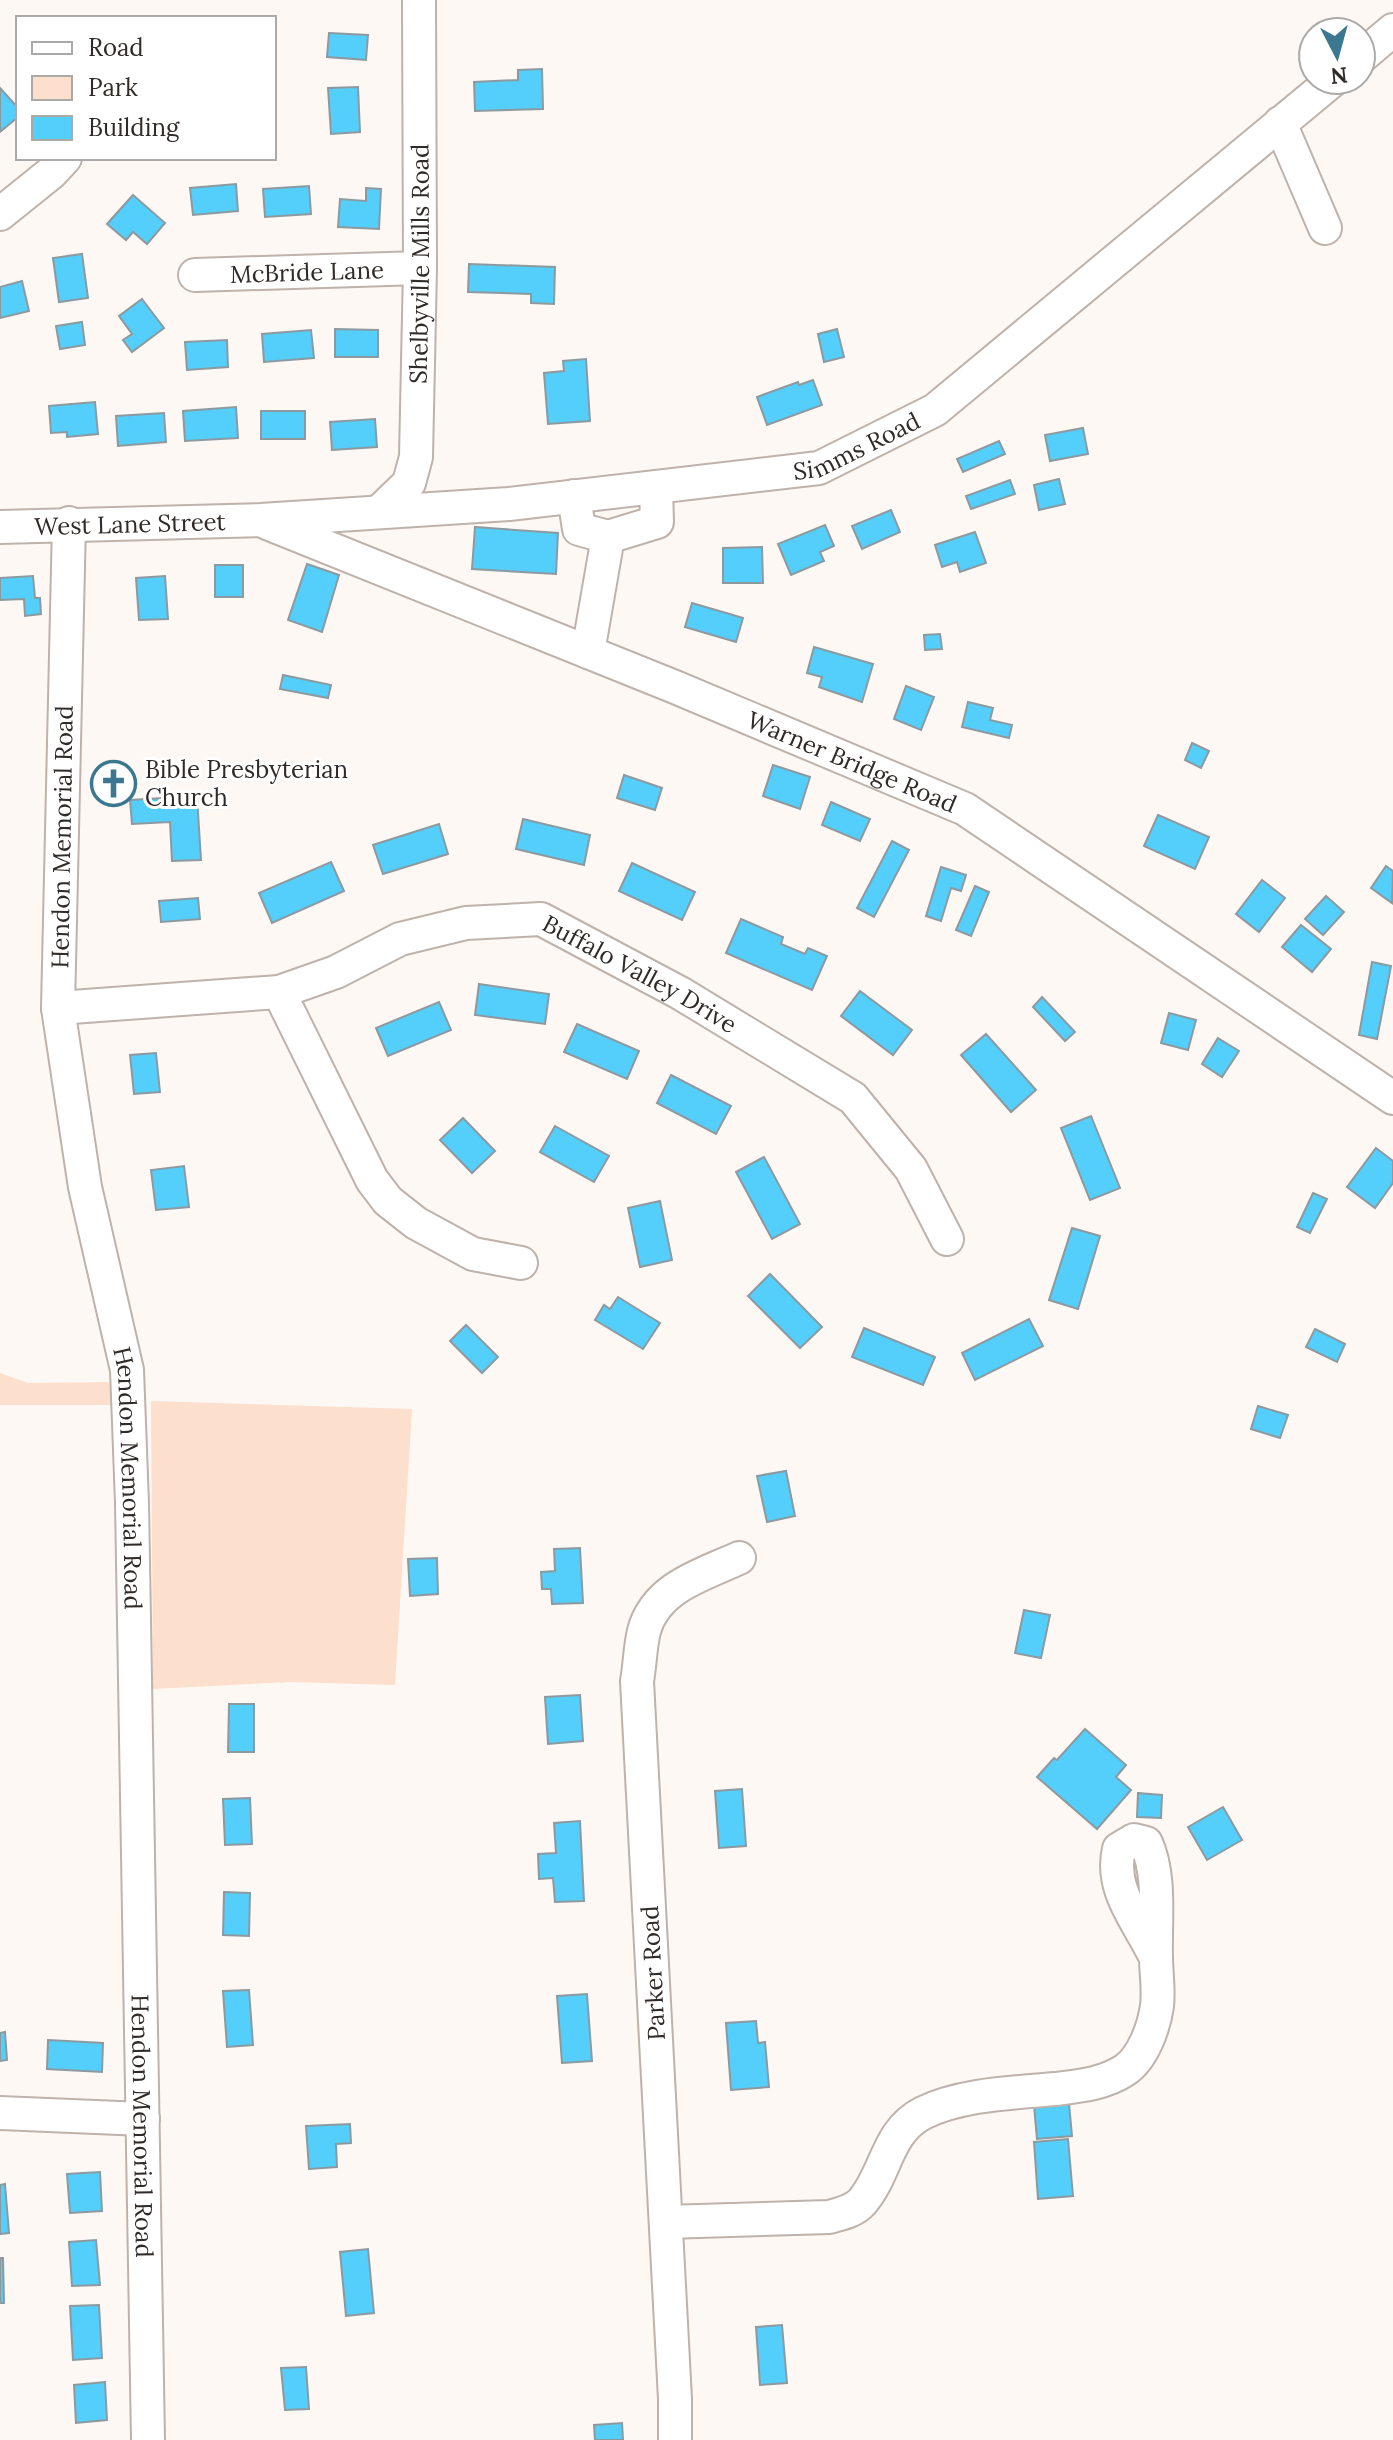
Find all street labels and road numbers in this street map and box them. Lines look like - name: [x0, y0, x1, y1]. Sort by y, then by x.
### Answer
- street label: Shelbyville Mills Road: [402, 143, 436, 384]
- street label: McBride Lane: [229, 254, 384, 289]
- street label: Simms Road: [792, 405, 925, 486]
- street label: West Lane Street: [34, 505, 227, 542]
- street label: Warner Bridge Road: [743, 704, 962, 819]
- street label: Hendon Memorial Road: [44, 705, 80, 969]
- street label: Buffalo Valley Drive: [538, 907, 743, 1040]
- street label: Hendon Memorial Road: [107, 1343, 149, 1610]
- street label: Parker Road: [634, 1905, 672, 2041]
- street label: Hendon Memorial Road: [125, 1994, 160, 2258]

